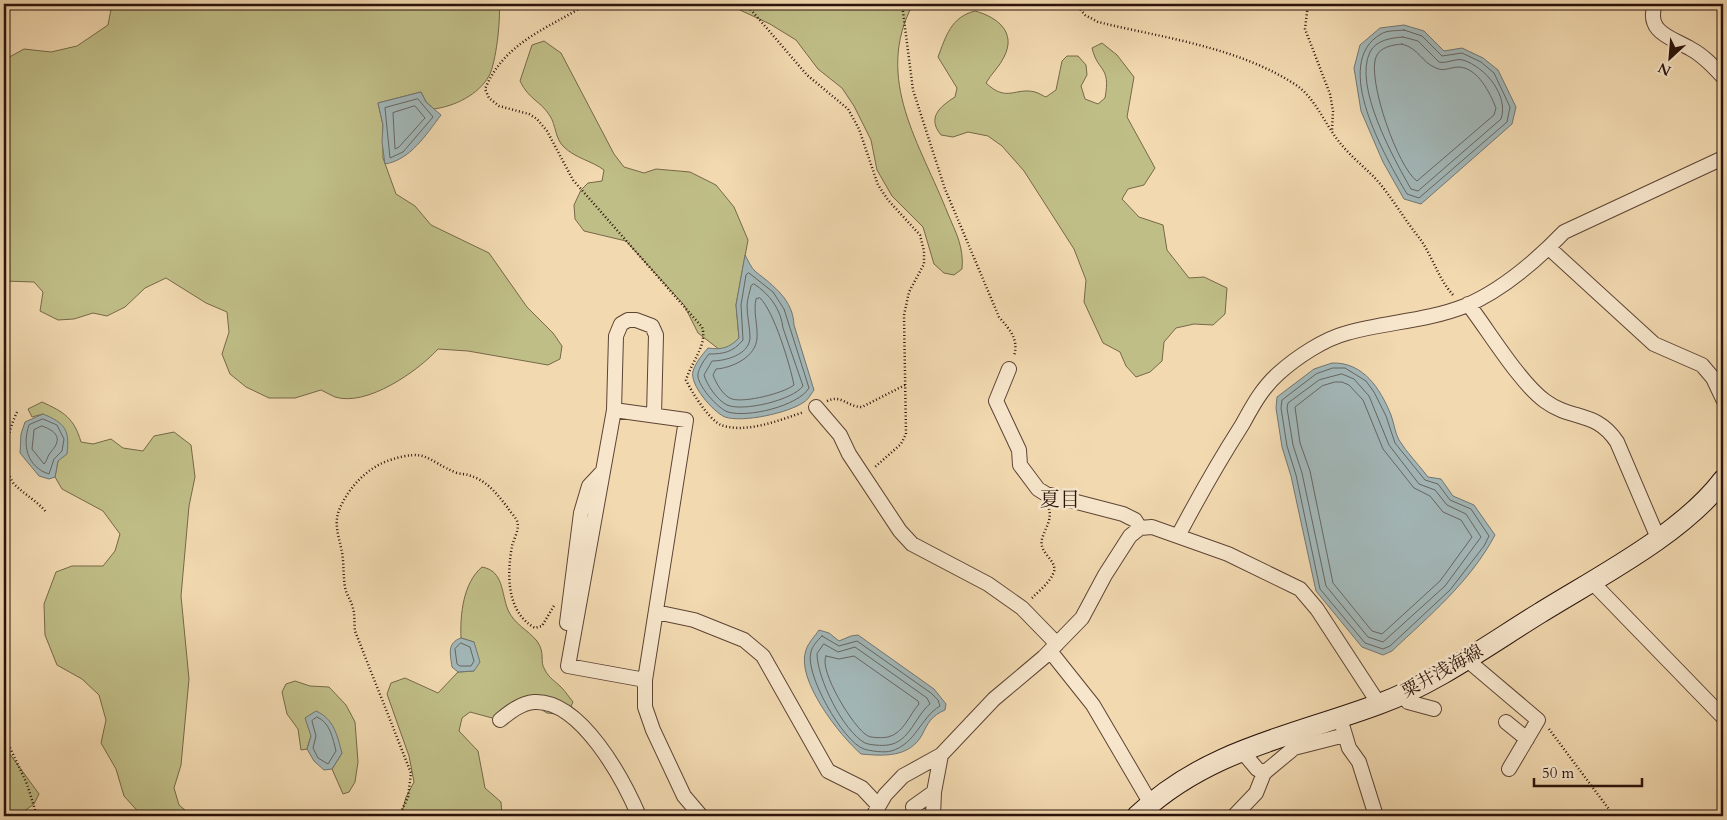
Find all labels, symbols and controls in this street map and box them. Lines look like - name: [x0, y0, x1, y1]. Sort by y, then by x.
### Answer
- north arrow: [1644, 32, 1694, 82]
- text: N: [1655, 58, 1674, 80]
- district label: 夏目: [1040, 486, 1080, 513]
- street label: 粟井浅海線: [1397, 639, 1488, 704]
- scale bar: [1534, 755, 1642, 787]
- text: 50 m: [1542, 763, 1574, 783]

